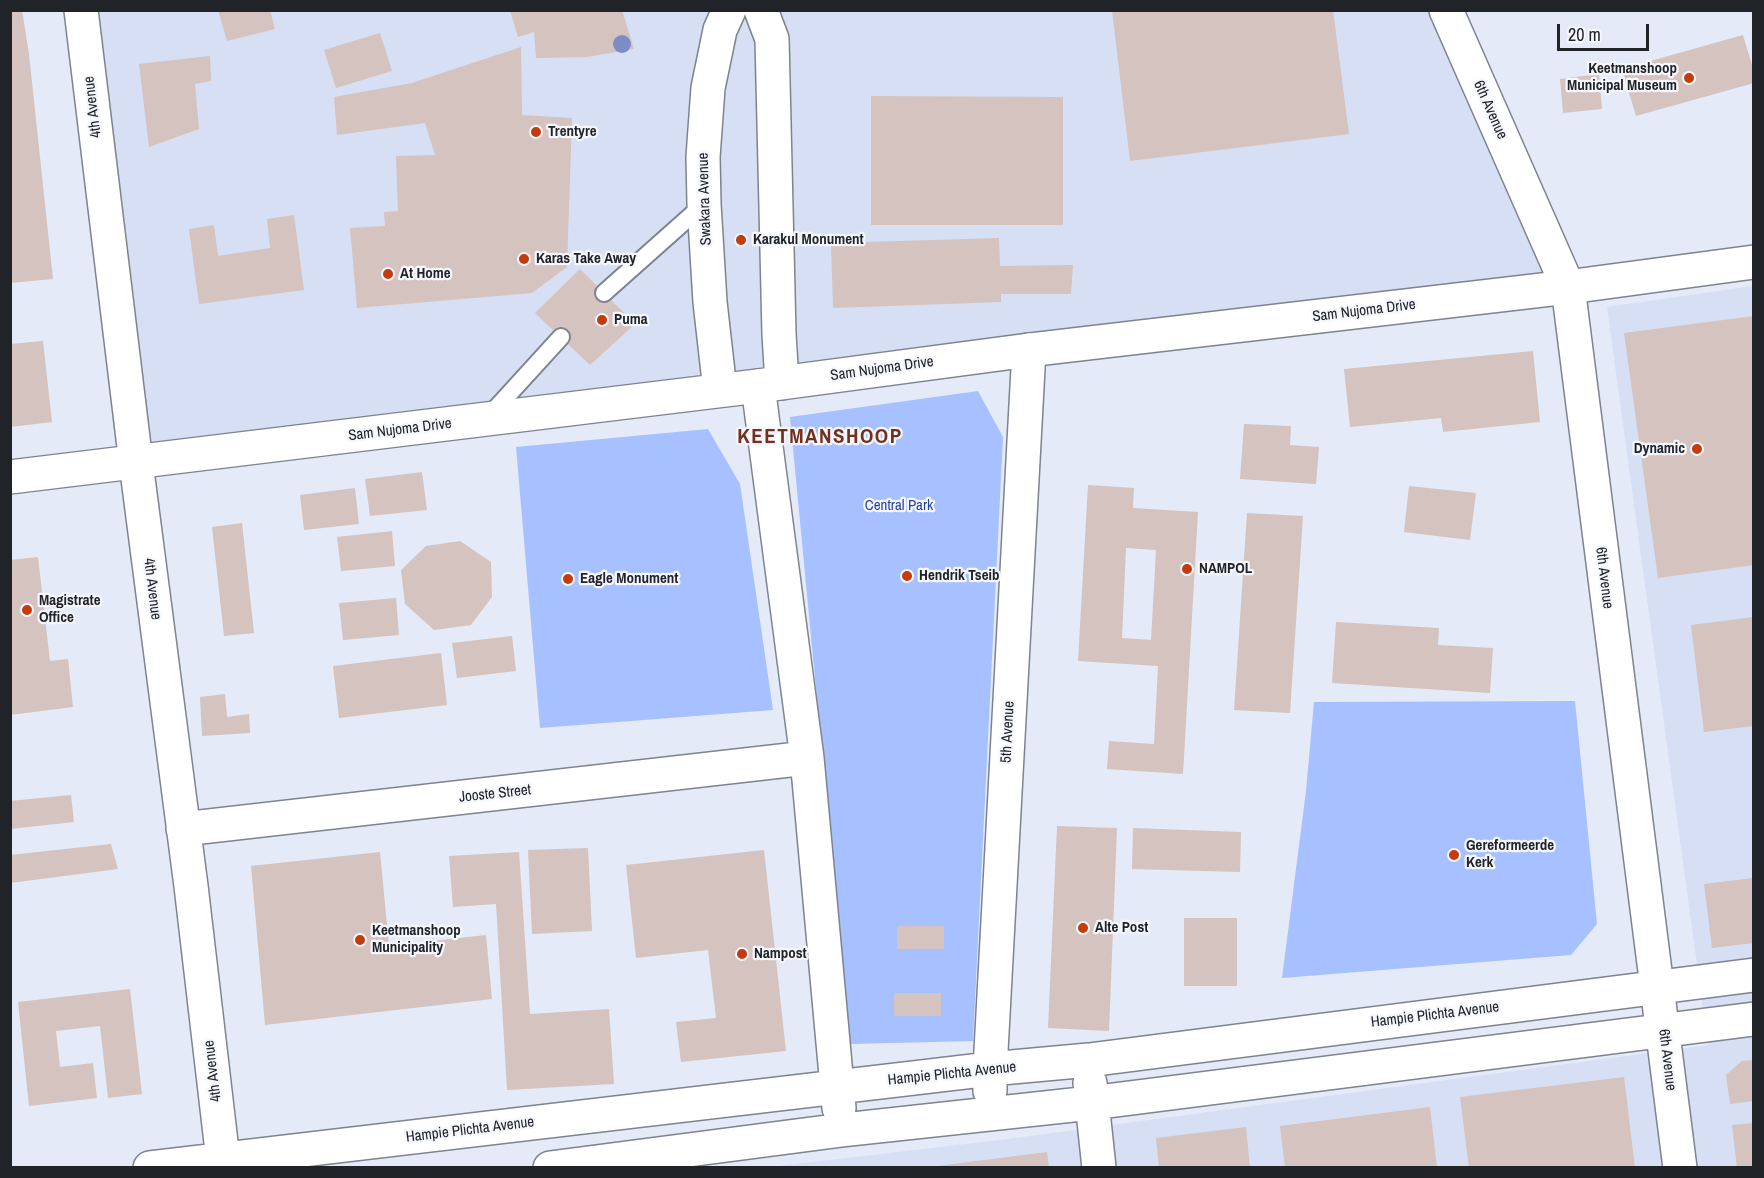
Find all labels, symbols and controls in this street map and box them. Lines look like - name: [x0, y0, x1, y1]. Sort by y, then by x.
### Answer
- scale bar: [1560, 12, 1652, 50]
- text: 20 m: [1568, 22, 1601, 47]
- place label: Keetmanshoop Municipal Museum: [1567, 60, 1677, 95]
- marker: Keetmanshoop Municipal Museum: [1682, 71, 1696, 85]
- street label: 4th Avenue: [80, 75, 106, 139]
- street label: 6th Avenue: [1469, 78, 1511, 142]
- place label: Trentyre: [548, 123, 597, 141]
- marker: Trentyre: [529, 125, 543, 139]
- street label: Swakara Avenue: [694, 152, 716, 246]
- place label: Karakul Monument: [753, 231, 864, 249]
- marker: Karakul Monument: [734, 233, 748, 247]
- place label: Karas Take Away: [536, 250, 636, 268]
- marker: Karas Take Away: [517, 252, 531, 266]
- place label: At Home: [400, 265, 451, 283]
- marker: At Home: [381, 267, 395, 281]
- street label: Sam Nujoma Drive: [1311, 296, 1417, 326]
- place label: Puma: [614, 311, 647, 329]
- marker: Puma: [595, 313, 609, 327]
- street label: Sam Nujoma Drive: [829, 353, 935, 385]
- street label: Sam Nujoma Drive: [347, 415, 453, 445]
- district label: KEETMANSHOOP: [737, 424, 903, 450]
- place label: Dynamic: [1634, 440, 1685, 458]
- marker: Dynamic: [1690, 442, 1704, 456]
- park label: Central Park: [865, 497, 933, 515]
- street label: 6th Avenue: [1591, 546, 1617, 610]
- street label: 4th Avenue: [139, 557, 165, 621]
- place label: NAMPOL: [1199, 560, 1252, 578]
- marker: NAMPOL: [1180, 562, 1194, 576]
- place label: Hendrik Tseib: [919, 567, 999, 585]
- marker: Hendrik Tseib: [900, 569, 914, 583]
- place label: Eagle Monument: [580, 570, 678, 588]
- marker: Eagle Monument: [561, 572, 575, 586]
- place label: Magistrate Office: [39, 592, 101, 627]
- marker: Magistrate Office: [20, 603, 34, 617]
- street label: 5th Avenue: [997, 701, 1019, 763]
- street label: Jooste Street: [458, 781, 532, 807]
- place label: Gereformeerde Kerk: [1466, 837, 1554, 872]
- marker: Gereformeerde Kerk: [1447, 848, 1461, 862]
- place label: Alte Post: [1095, 919, 1148, 937]
- marker: Alte Post: [1076, 921, 1090, 935]
- place label: Keetmanshoop Municipality: [372, 922, 461, 957]
- marker: Keetmanshoop Municipality: [353, 933, 367, 947]
- place label: Nampost: [754, 945, 807, 963]
- marker: Nampost: [735, 947, 749, 961]
- street label: Hampie Plichta Avenue: [1370, 998, 1500, 1032]
- street label: 6th Avenue: [1654, 1028, 1680, 1092]
- street label: 4th Avenue: [200, 1039, 226, 1103]
- street label: Hampie Plichta Avenue: [887, 1058, 1017, 1090]
- street label: Hampie Plichta Avenue: [405, 1113, 535, 1147]

